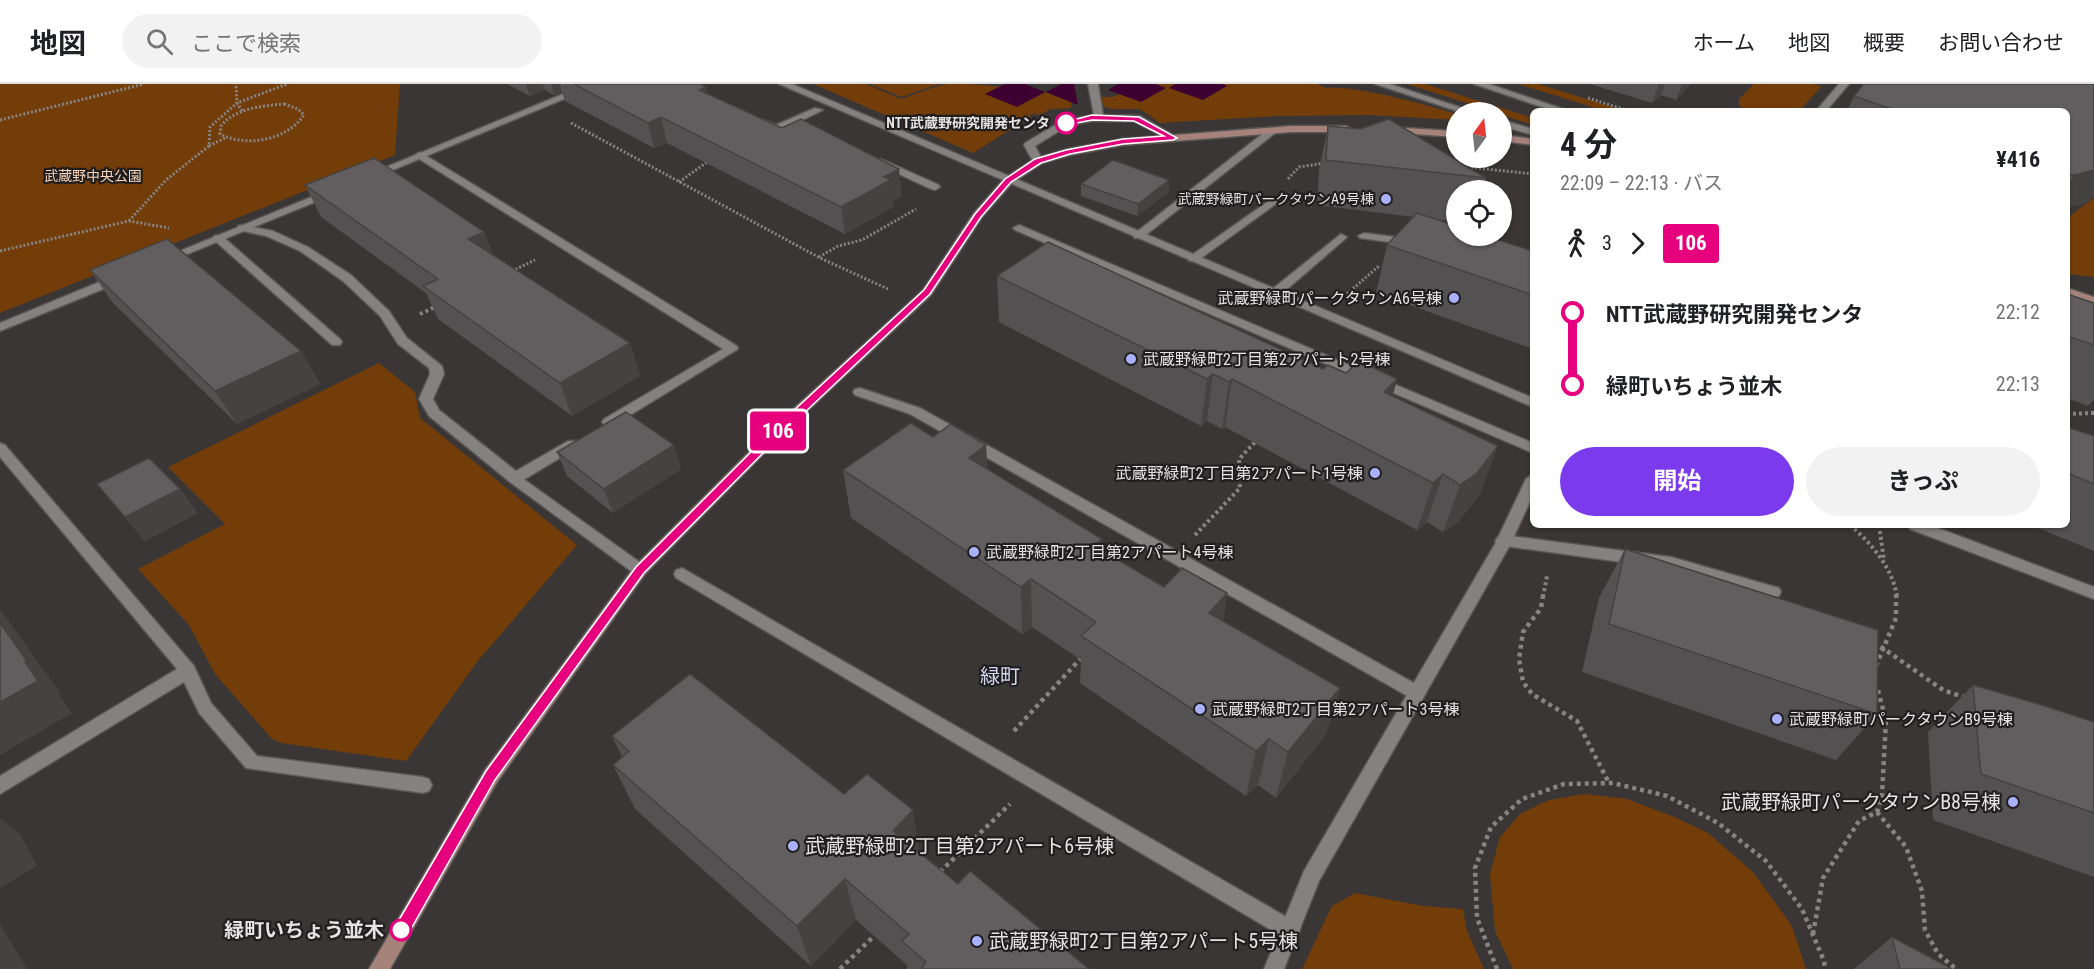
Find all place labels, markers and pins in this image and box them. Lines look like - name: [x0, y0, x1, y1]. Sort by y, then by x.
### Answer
- marker: NTT武蔵野研究開発センタ: [1055, 112, 1077, 134]
- place label: NTT武蔵野研究開発センタ: [886, 115, 1050, 131]
- place label: 武蔵野緑町パークタウンA9号棟: [1178, 191, 1374, 207]
- marker: 武蔵野緑町パークタウンA9号棟: [1379, 192, 1393, 206]
- place label: 武蔵野緑町パークタウンA6号棟: [1218, 289, 1442, 308]
- marker: 武蔵野緑町パークタウンA6号棟: [1447, 291, 1461, 305]
- place label: 武蔵野緑町2丁目第2アパート2号棟: [1143, 350, 1390, 369]
- marker: 武蔵野緑町2丁目第2アパート2号棟: [1124, 352, 1138, 366]
- place label: 武蔵野緑町2丁目第2アパート1号棟: [1116, 464, 1363, 483]
- marker: 武蔵野緑町2丁目第2アパート1号棟: [1368, 466, 1382, 480]
- place label: 武蔵野緑町2丁目第2アパート4号棟: [986, 543, 1233, 562]
- marker: 武蔵野緑町2丁目第2アパート4号棟: [967, 545, 981, 559]
- place label: 武蔵野緑町2丁目第2アパート3号棟: [1212, 700, 1459, 719]
- marker: 武蔵野緑町2丁目第2アパート3号棟: [1193, 702, 1207, 716]
- place label: 武蔵野緑町パークタウンB9号棟: [1789, 710, 2013, 729]
- marker: 武蔵野緑町パークタウンB9号棟: [1770, 712, 1784, 726]
- place label: 武蔵野緑町パークタウンB8号棟: [1721, 790, 2001, 814]
- marker: 武蔵野緑町パークタウンB8号棟: [2006, 795, 2020, 809]
- place label: 武蔵野緑町2丁目第2アパート6号棟: [805, 834, 1114, 858]
- marker: 武蔵野緑町2丁目第2アパート6号棟: [786, 839, 800, 853]
- place label: 緑町いちょう並木: [224, 918, 384, 942]
- marker: 緑町いちょう並木: [390, 919, 412, 941]
- place label: 武蔵野緑町2丁目第2アパート5号棟: [989, 929, 1298, 953]
- marker: 武蔵野緑町2丁目第2アパート5号棟: [970, 934, 984, 948]

